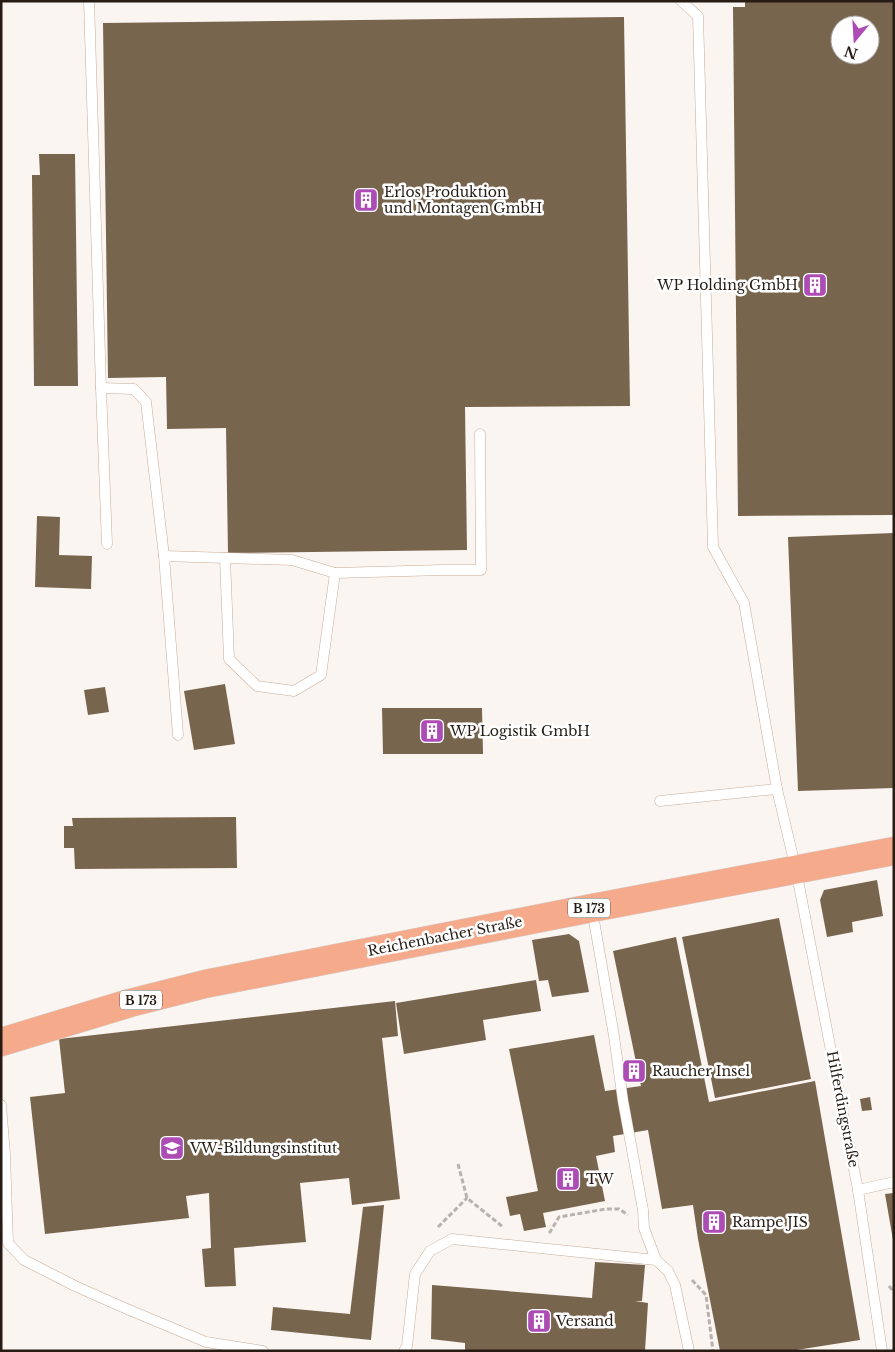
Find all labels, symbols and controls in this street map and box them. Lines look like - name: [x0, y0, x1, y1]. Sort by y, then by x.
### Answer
- north arrow: [830, 15, 880, 65]
- text: N: [842, 42, 860, 63]
- place label: Erlos Produktion und Montagen GmbH: [384, 183, 542, 217]
- building icon: Erlos Produktion und Montagen GmbH: [353, 187, 379, 213]
- building icon: WP Holding GmbH: [802, 272, 828, 298]
- place label: WP Holding GmbH: [656, 276, 798, 294]
- building icon: WP Logistik GmbH: [419, 718, 445, 744]
- place label: WP Logistik GmbH: [449, 722, 590, 740]
- road number: B 173: [568, 898, 610, 918]
- street label: Reichenbacher Straße: [366, 912, 524, 960]
- road number: B 173: [120, 990, 162, 1010]
- street label: Hilferdingstraße: [823, 1049, 863, 1169]
- building icon: Raucher Insel: [621, 1058, 647, 1084]
- place label: Raucher Insel: [652, 1062, 750, 1080]
- school or university icon: VW-Bildungsinstitut: [159, 1135, 185, 1161]
- place label: VW-Bildungsinstitut: [189, 1139, 338, 1157]
- building icon: TW: [555, 1166, 581, 1192]
- place label: TW: [586, 1170, 614, 1188]
- building icon: Rampe JIS: [701, 1209, 727, 1235]
- place label: Rampe JIS: [732, 1213, 808, 1231]
- building icon: Versand: [526, 1308, 552, 1334]
- place label: Versand: [555, 1312, 614, 1330]

